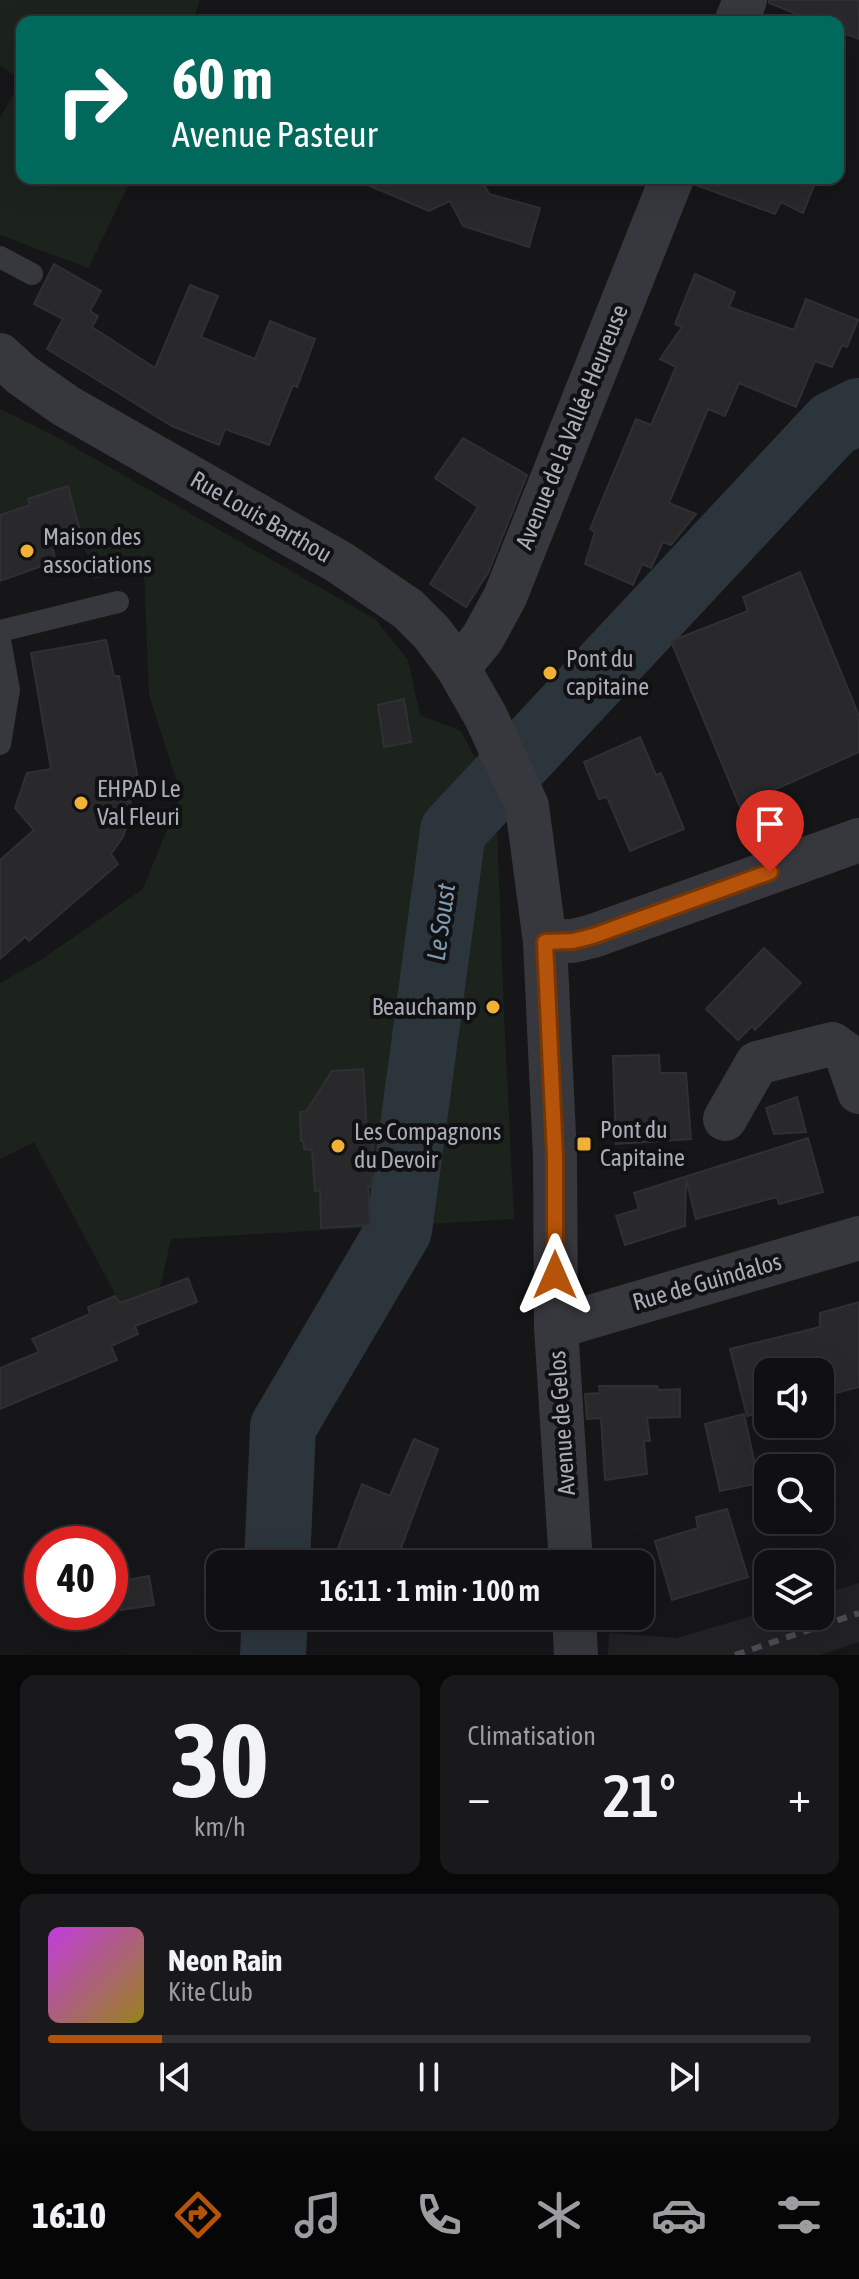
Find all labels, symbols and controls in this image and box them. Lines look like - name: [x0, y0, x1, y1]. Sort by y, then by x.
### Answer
- text: 60 m: [172, 47, 273, 111]
- icon: right: [40, 48, 144, 152]
- text: Avenue Pasteur: [172, 113, 377, 155]
- street label: Avenue de la Vallée Heureuse: [510, 301, 633, 553]
- street label: Rue Louis Barthou: [186, 465, 336, 568]
- place label: Maison des associations: [43, 523, 152, 578]
- marker: Maison des associations: [18, 542, 36, 560]
- place label: Pont du capitaine: [566, 645, 649, 700]
- marker: Pont du capitaine: [541, 664, 559, 682]
- place label: EHPAD Le Val Fleuri: [97, 775, 181, 830]
- pin: [736, 790, 804, 872]
- marker: EHPAD Le Val Fleuri: [72, 794, 90, 812]
- icon: arrive: [748, 802, 792, 846]
- water label: Le Soust: [421, 881, 461, 963]
- place label: Beauchamp: [372, 993, 477, 1020]
- marker: Beauchamp: [484, 998, 502, 1016]
- place label: Pont du Capitaine: [600, 1116, 685, 1171]
- place label: Les Compagnons du Devoir: [354, 1118, 501, 1173]
- marker: Pont du Capitaine: [575, 1135, 593, 1153]
- marker: Les Compagnons du Devoir: [329, 1137, 347, 1155]
- position arrow: [513, 1233, 597, 1317]
- street label: Rue de Guindalos: [629, 1247, 784, 1316]
- street label: Avenue de Gelos: [543, 1350, 580, 1496]
- map controls: [754, 1358, 834, 1630]
- button: sound: [754, 1358, 834, 1438]
- button: search: [754, 1454, 834, 1534]
- speed limit sign: 40: [24, 1526, 128, 1630]
- button: layers: [754, 1550, 834, 1630]
- text: 16:11 · 1 min · 100 m: [320, 1573, 540, 1607]
- text: 30: [171, 1700, 269, 1819]
- text: Climatisation: [468, 1721, 596, 1751]
- text: 21°: [603, 1761, 676, 1830]
- text: −: [468, 1771, 490, 1821]
- text: +: [788, 1771, 811, 1821]
- text: km/h: [194, 1812, 246, 1842]
- text: Neon Rain: [168, 1943, 282, 1977]
- text: Kite Club: [168, 1977, 253, 2007]
- icon: previous: [153, 2055, 197, 2099]
- icon: pause: [407, 2055, 451, 2099]
- icon: next: [662, 2055, 706, 2099]
- icon: directions: [170, 2187, 226, 2243]
- icon: music: [290, 2187, 346, 2243]
- icon: phone: [411, 2187, 467, 2243]
- icon: climate: [531, 2187, 587, 2243]
- icon: car: [651, 2187, 707, 2243]
- icon: filters: [771, 2187, 827, 2243]
- text: 16:10: [32, 2194, 106, 2236]

